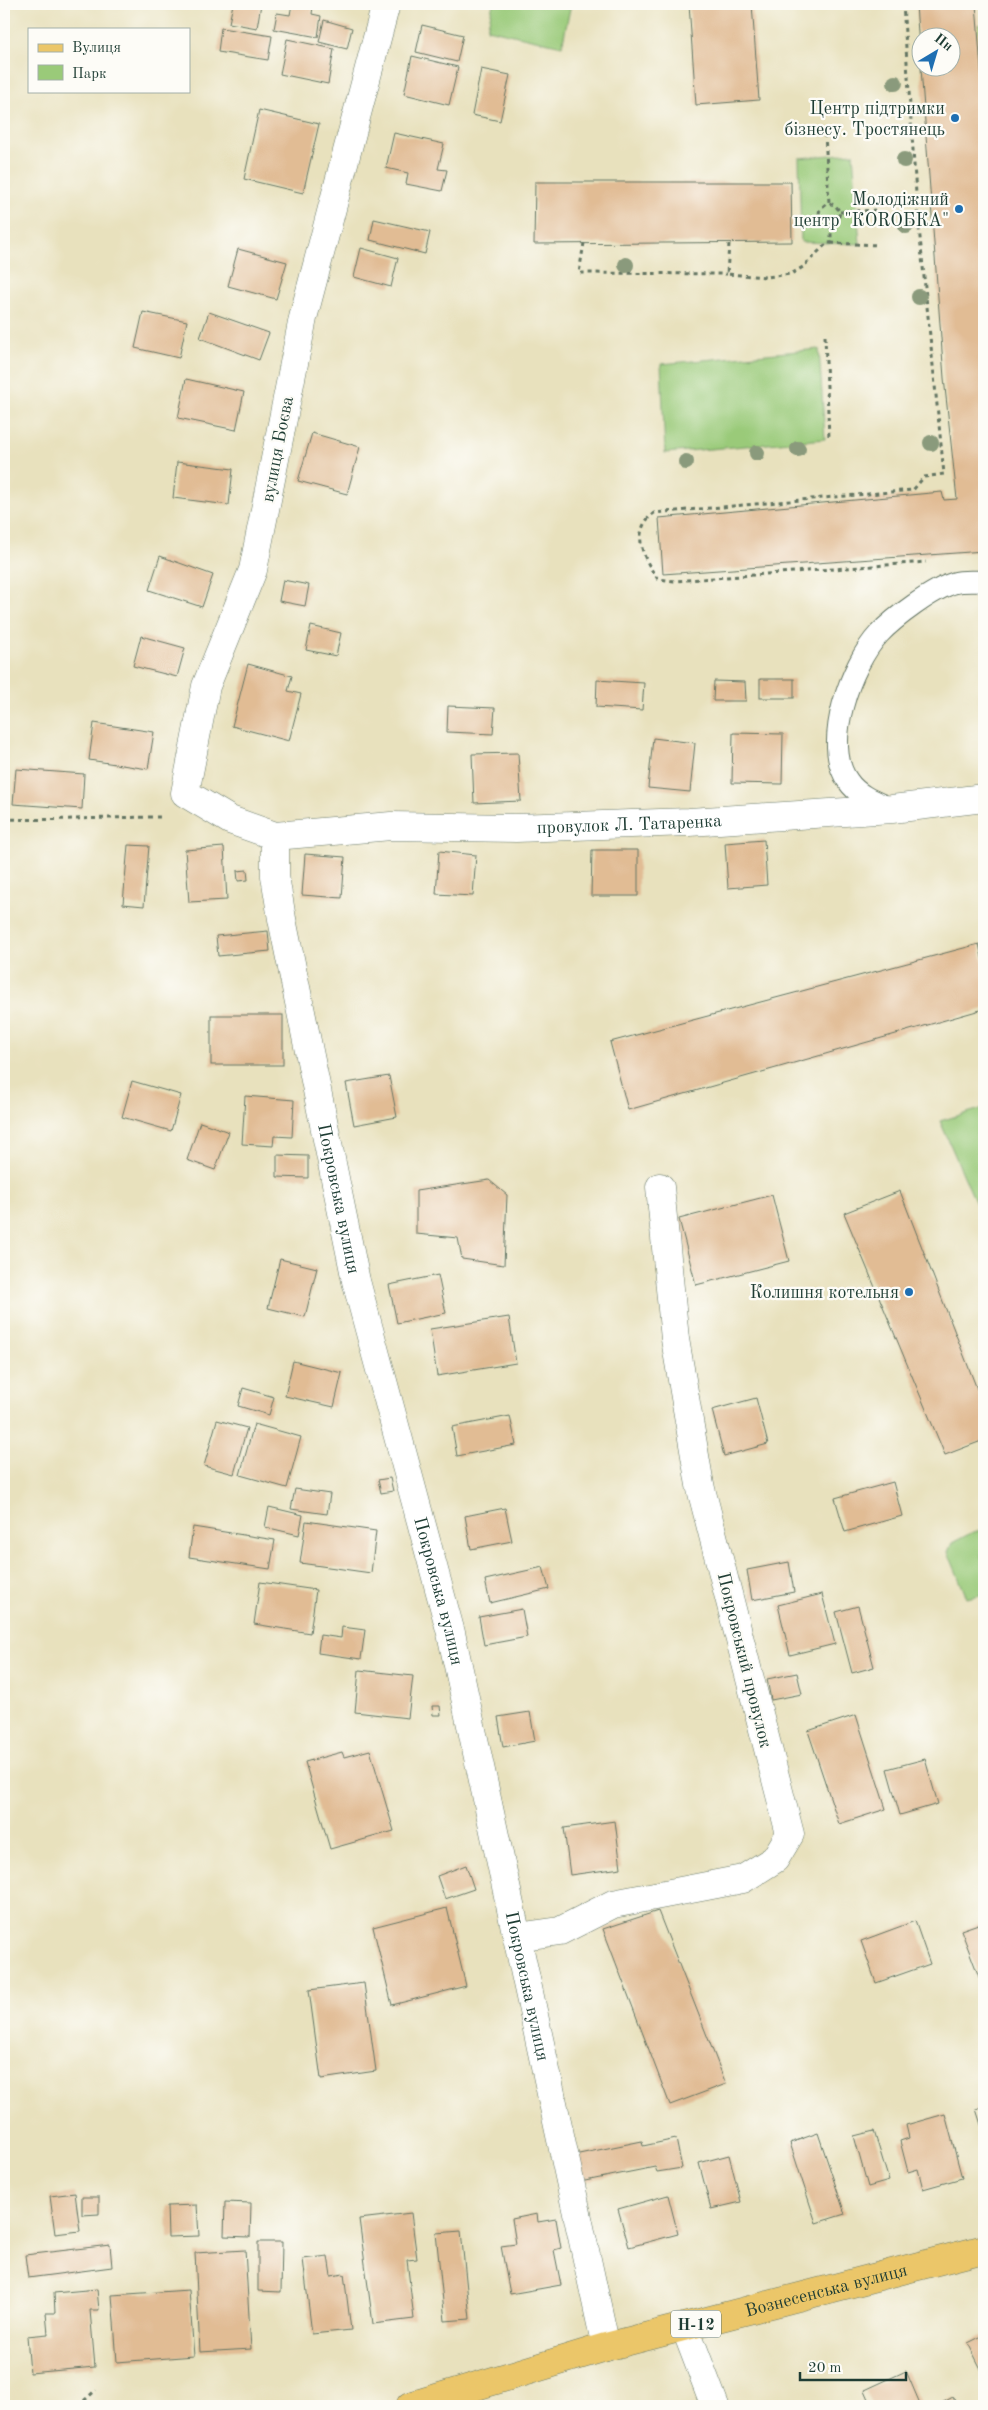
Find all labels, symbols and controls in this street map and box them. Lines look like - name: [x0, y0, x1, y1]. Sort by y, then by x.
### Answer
- legend: [28, 28, 190, 92]
- north arrow: [910, 28, 960, 78]
- text: Пн: [931, 31, 955, 54]
- text: Вулиця: [72, 41, 121, 56]
- text: Парк: [72, 67, 107, 82]
- place label: Центр підтримки бізнесу. Тростянець: [785, 100, 945, 139]
- marker: Центр підтримки бізнесу. Тростянець: [949, 112, 961, 124]
- place label: Молодіжний центр "КОRОБКА": [794, 191, 949, 230]
- marker: Молодіжний центр "КОRОБКА": [953, 203, 965, 215]
- street label: вулиця Боєва: [259, 395, 297, 504]
- street label: провулок Л. Татаренка: [537, 812, 723, 837]
- street label: Покровська вулиця: [314, 1122, 362, 1275]
- place label: Колишня котельня: [750, 1284, 899, 1302]
- marker: Колишня котельня: [903, 1286, 915, 1298]
- street label: Покровська вулиця: [410, 1515, 466, 1667]
- street label: Покровський провулок: [714, 1571, 775, 1750]
- street label: Покровська вулиця: [502, 1910, 552, 2063]
- street label: Вознесенська вулиця: [743, 2261, 909, 2321]
- road number: Н-12: [671, 2310, 721, 2338]
- scale bar: [800, 2350, 907, 2382]
- text: 20 m: [808, 2361, 842, 2376]

